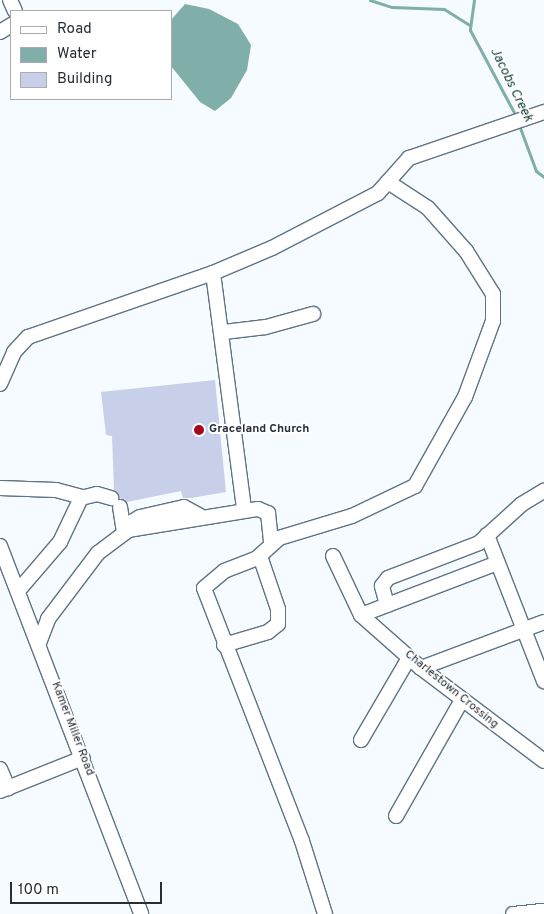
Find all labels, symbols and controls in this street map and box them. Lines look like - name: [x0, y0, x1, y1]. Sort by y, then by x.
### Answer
- legend: [10, 10, 172, 100]
- text: Road: [57, 20, 92, 39]
- text: Water: [57, 45, 96, 64]
- water label: Jacobs Creek: [486, 45, 536, 125]
- text: Building: [57, 70, 112, 89]
- place label: Graceland Church: [209, 423, 309, 437]
- marker: Graceland Church: [193, 424, 205, 436]
- street label: Charlestown Crossing: [401, 648, 501, 732]
- street label: Kamer Miller Road: [47, 680, 97, 778]
- scale bar: [12, 872, 165, 904]
- text: 100 m: [18, 881, 59, 900]

